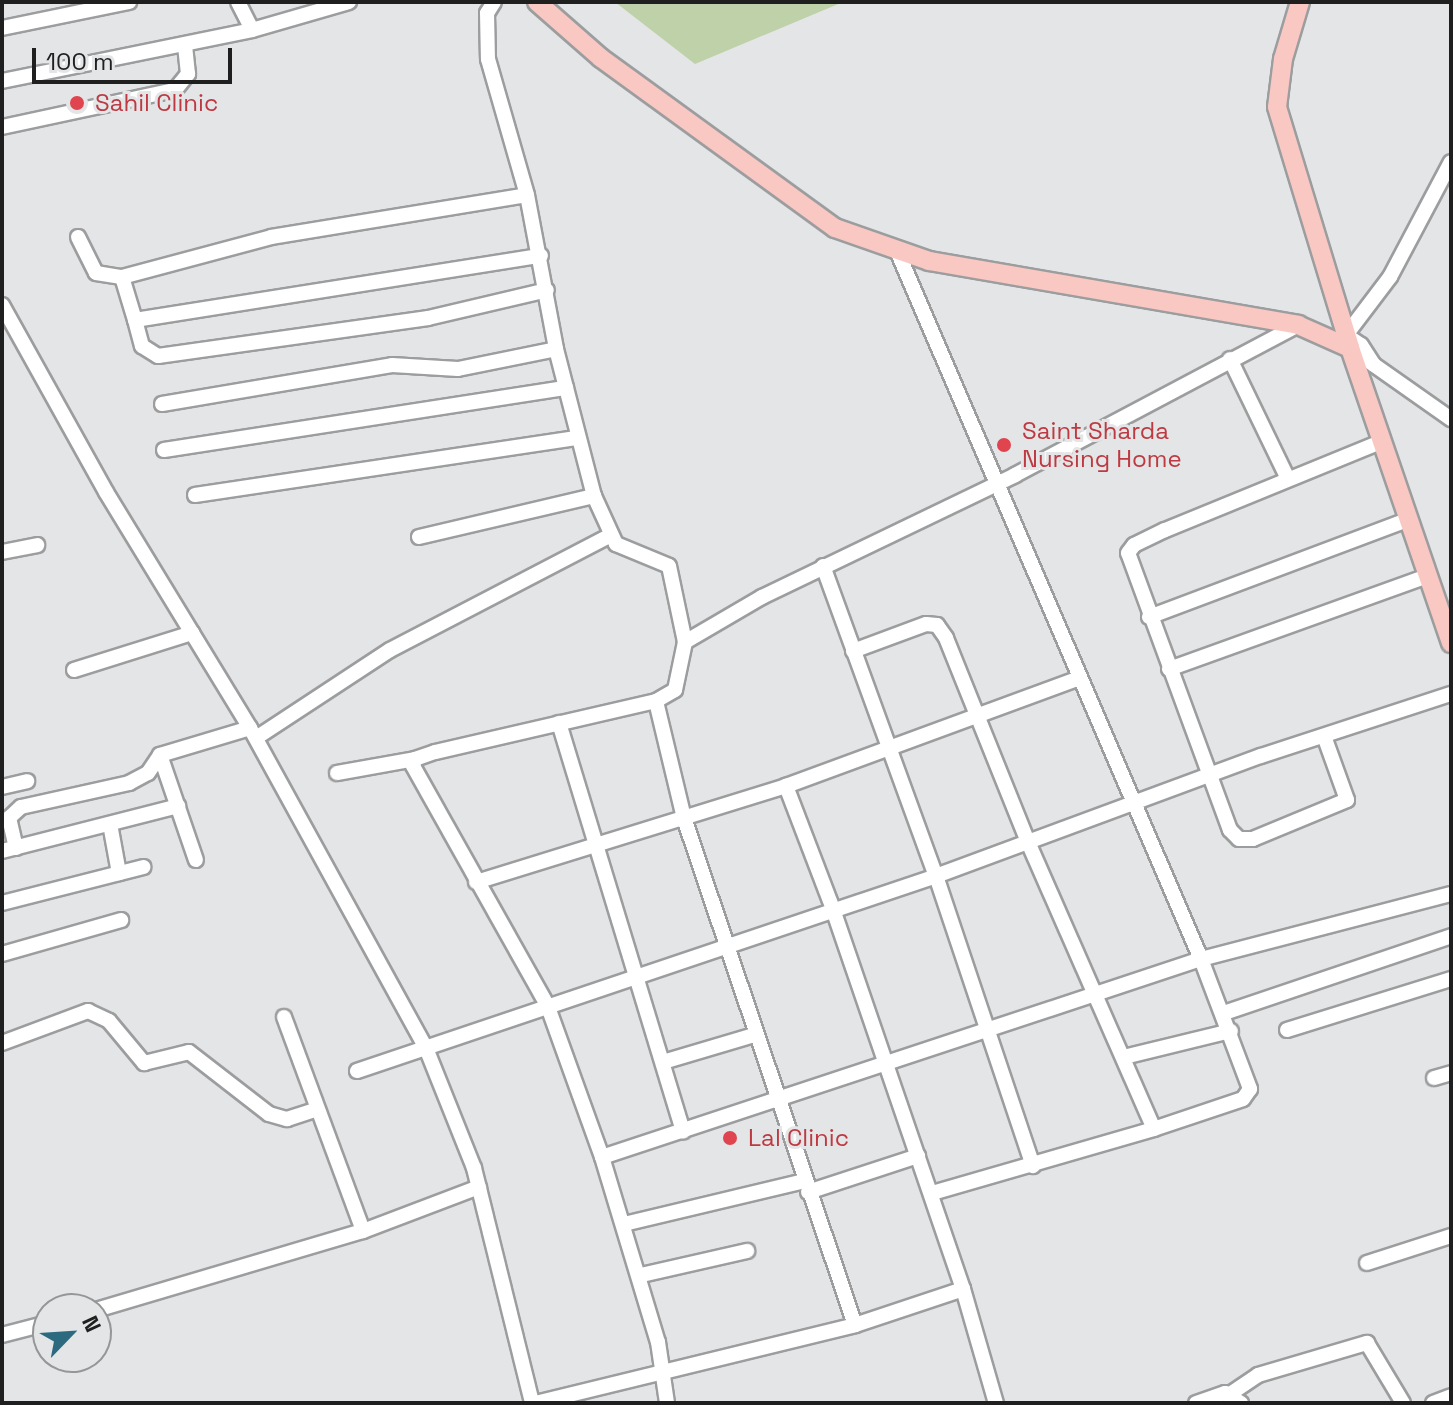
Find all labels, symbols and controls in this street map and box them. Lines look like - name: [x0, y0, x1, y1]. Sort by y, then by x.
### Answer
- scale bar: [36, 32, 236, 82]
- text: 100 m: [46, 46, 114, 77]
- place label: Sahil Clinic: [95, 89, 218, 117]
- marker: Sahil Clinic: [66, 92, 88, 114]
- place label: Saint Sharda Nursing Home: [1022, 417, 1182, 473]
- marker: Saint Sharda Nursing Home: [993, 434, 1015, 456]
- place label: Lal Clinic: [748, 1124, 849, 1152]
- marker: Lal Clinic: [719, 1127, 741, 1149]
- north arrow: [32, 1293, 112, 1373]
- text: N: [76, 1311, 108, 1336]

